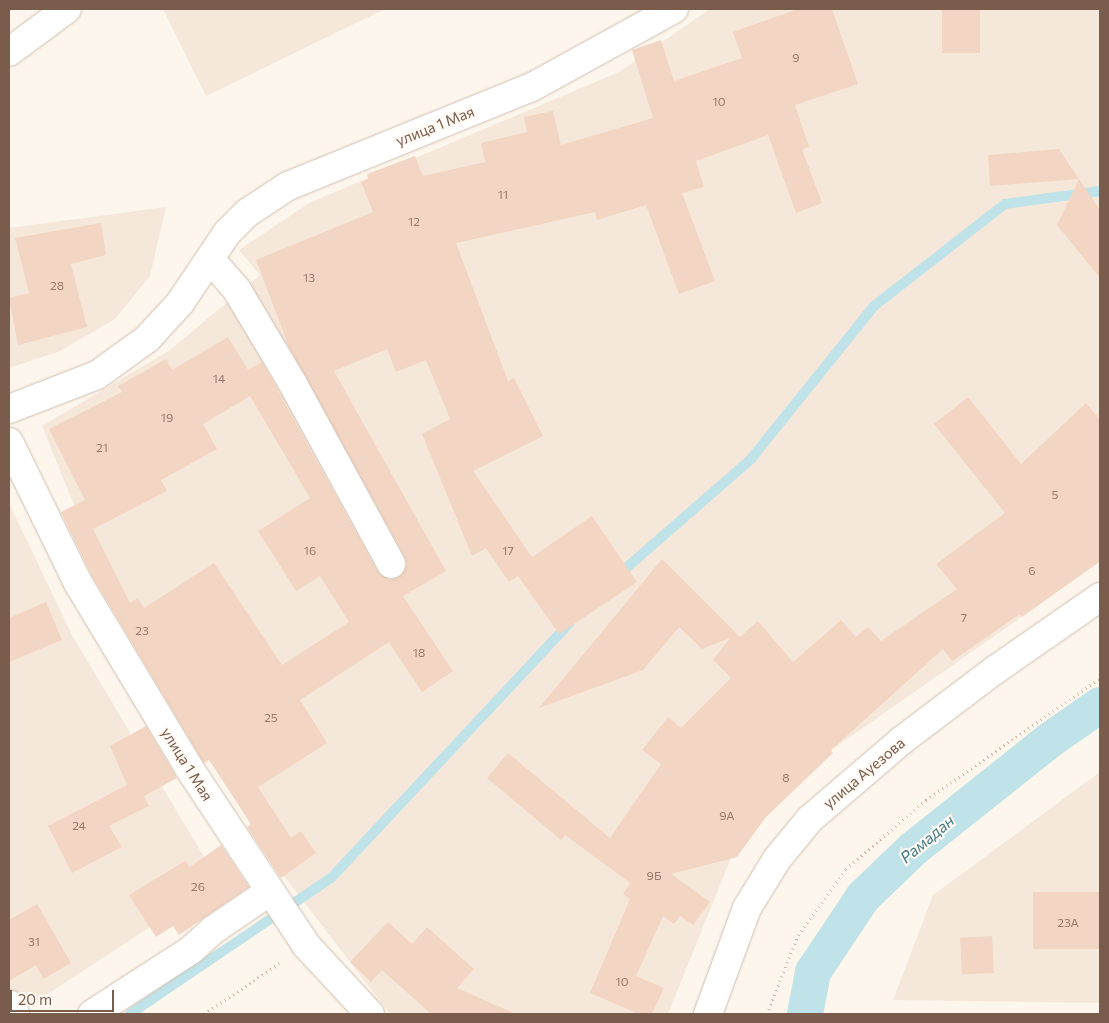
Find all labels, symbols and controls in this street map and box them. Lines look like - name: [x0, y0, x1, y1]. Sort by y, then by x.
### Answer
- house number: 9: [792, 51, 800, 65]
- house number: 10: [713, 95, 725, 109]
- street label: улица 1 Мая: [393, 102, 477, 150]
- house number: 11: [498, 188, 508, 202]
- house number: 12: [408, 215, 420, 229]
- house number: 13: [303, 271, 315, 285]
- house number: 28: [50, 279, 64, 293]
- house number: 14: [213, 372, 225, 386]
- house number: 19: [161, 411, 173, 425]
- house number: 21: [96, 441, 108, 455]
- house number: 5: [1052, 488, 1058, 502]
- house number: 16: [304, 544, 316, 558]
- house number: 17: [502, 544, 514, 558]
- house number: 6: [1028, 564, 1036, 578]
- house number: 7: [961, 611, 967, 625]
- house number: 23: [135, 624, 149, 638]
- house number: 18: [413, 646, 425, 660]
- house number: 25: [264, 711, 278, 725]
- street label: улица 1 Мая: [157, 724, 217, 804]
- street label: улица Ауезова: [819, 734, 909, 812]
- house number: 8: [782, 771, 790, 785]
- house number: 9А: [719, 809, 735, 823]
- water label: Рамадан: [896, 811, 958, 867]
- house number: 24: [72, 819, 86, 833]
- house number: 9Б: [647, 869, 661, 883]
- house number: 26: [191, 880, 205, 894]
- house number: 23А: [1057, 916, 1079, 930]
- house number: 31: [28, 935, 40, 949]
- house number: 10: [616, 975, 628, 989]
- scale bar: [12, 980, 116, 1012]
- text: 20 m: [18, 990, 52, 1008]

